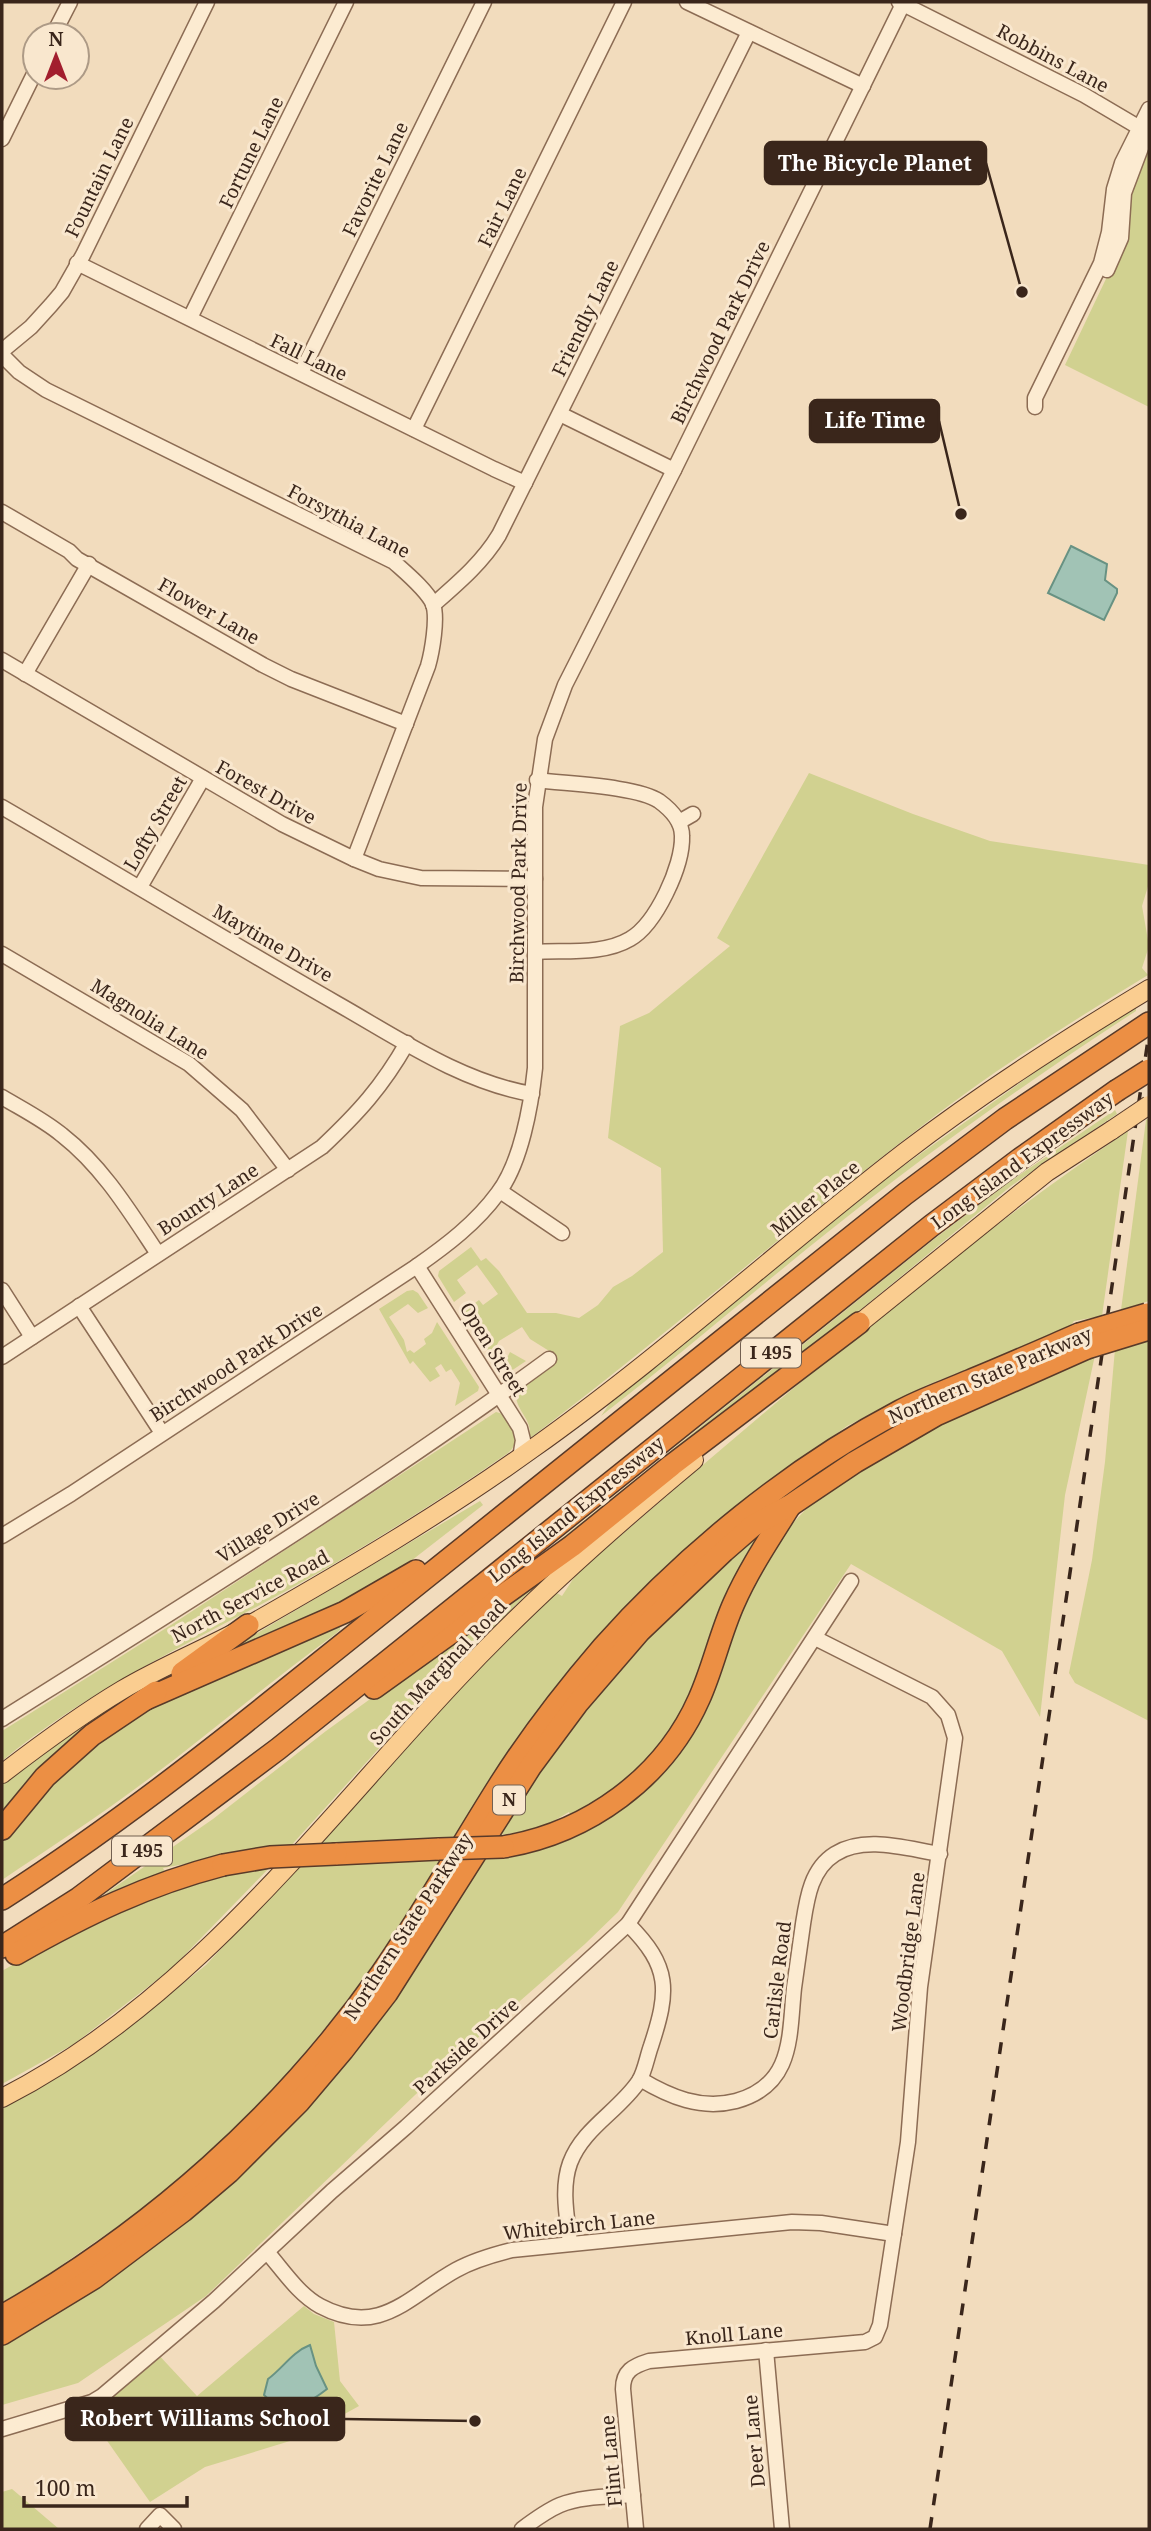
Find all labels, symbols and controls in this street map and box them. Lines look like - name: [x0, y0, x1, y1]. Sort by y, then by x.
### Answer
- street label: Robbins Lane: [992, 18, 1114, 98]
- north arrow: [21, 21, 91, 91]
- text: N: [49, 26, 64, 52]
- street label: Fortune Lane: [213, 92, 289, 212]
- street label: Fountain Lane: [59, 112, 139, 242]
- street label: Favorite Lane: [336, 117, 414, 241]
- callout: The Bicycle Planet: [765, 142, 986, 184]
- text: The Bicycle Planet: [778, 149, 972, 177]
- street label: Fair Lane: [471, 163, 533, 251]
- street label: Birchwood Park Drive: [664, 236, 776, 428]
- street label: Friendly Lane: [546, 255, 624, 381]
- street label: Fall Lane: [266, 327, 352, 387]
- callout: Life Time: [810, 400, 939, 442]
- text: Life Time: [825, 406, 925, 434]
- street label: Forsythia Lane: [283, 478, 415, 564]
- street label: Flower Lane: [153, 571, 265, 651]
- street label: Forest Drive: [211, 754, 321, 830]
- street label: Lofty Street: [117, 771, 193, 875]
- street label: Birchwood Park Drive: [503, 782, 533, 984]
- street label: Maytime Drive: [208, 898, 338, 988]
- street label: Magnolia Lane: [86, 972, 214, 1066]
- street label: Long Island Expressway: [926, 1085, 1119, 1235]
- street label: Miller Place: [765, 1154, 865, 1242]
- street label: Bounty Lane: [153, 1157, 263, 1241]
- street label: Birchwood Park Drive: [145, 1296, 327, 1428]
- street label: Open Street: [454, 1297, 532, 1401]
- street label: Northern State Parkway: [884, 1320, 1096, 1430]
- road number: I 495: [741, 1338, 801, 1368]
- street label: Long Island Expressway: [483, 1430, 670, 1588]
- street label: Village Drive: [212, 1485, 324, 1569]
- street label: North Service Road: [167, 1543, 334, 1649]
- street label: South Marginal Road: [364, 1593, 513, 1750]
- road number: N: [493, 1786, 525, 1814]
- street label: Northern State Parkway: [338, 1827, 479, 2025]
- road number: I 495: [112, 1837, 172, 1866]
- street label: Woodbridge Lane: [885, 1871, 931, 2033]
- street label: Carlisle Road: [757, 1919, 797, 2040]
- street label: Parkside Drive: [408, 1992, 524, 2100]
- street label: Whitebirch Lane: [502, 2204, 656, 2246]
- street label: Knoll Lane: [684, 2317, 784, 2351]
- street label: Deer Lane: [737, 2394, 771, 2488]
- callout: Robert Williams School: [66, 2398, 344, 2440]
- text: Robert Williams School: [80, 2404, 330, 2432]
- street label: Flint Lane: [594, 2414, 628, 2508]
- scale bar: [24, 2464, 187, 2508]
- text: 100 m: [35, 2474, 96, 2502]

